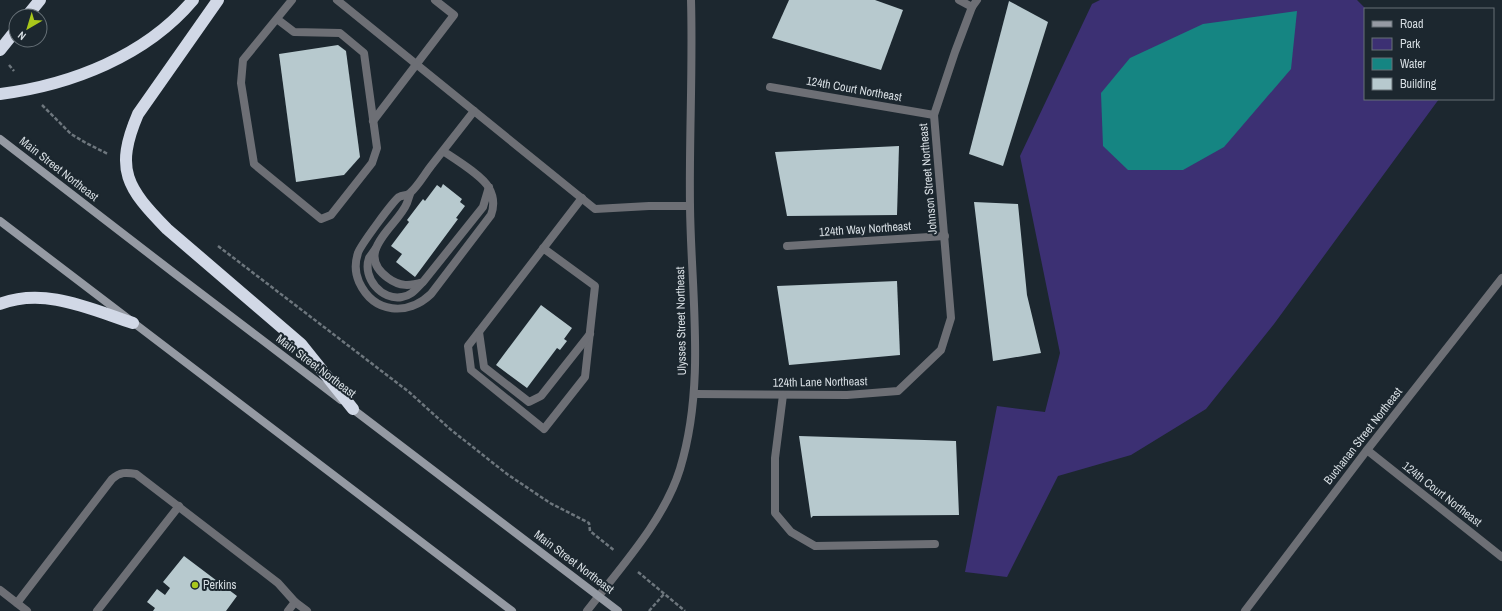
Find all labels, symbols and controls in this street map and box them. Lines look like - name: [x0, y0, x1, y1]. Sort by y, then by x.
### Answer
- north arrow: [8, 8, 48, 48]
- legend: [1364, 8, 1494, 100]
- text: Road: [1400, 16, 1424, 32]
- text: N: [15, 28, 29, 43]
- text: Park: [1400, 36, 1420, 52]
- text: Water: [1400, 56, 1427, 72]
- street label: 124th Court Northeast: [805, 73, 903, 105]
- text: Building: [1400, 76, 1437, 92]
- street label: Johnson Street Northeast: [915, 122, 941, 235]
- street label: Main Street Northeast: [16, 133, 102, 205]
- street label: 124th Way Northeast: [819, 218, 912, 240]
- street label: Ulysses Street Northeast: [672, 266, 690, 376]
- street label: Main Street Northeast: [273, 331, 359, 402]
- street label: 124th Lane Northeast: [773, 373, 868, 391]
- street label: Buchanan Street Northeast: [1320, 384, 1406, 488]
- street label: 124th Court Northeast: [1399, 458, 1485, 530]
- street label: Main Street Northeast: [531, 527, 617, 598]
- place label: Perkins: [203, 577, 236, 593]
- marker: Perkins: [190, 580, 200, 590]

